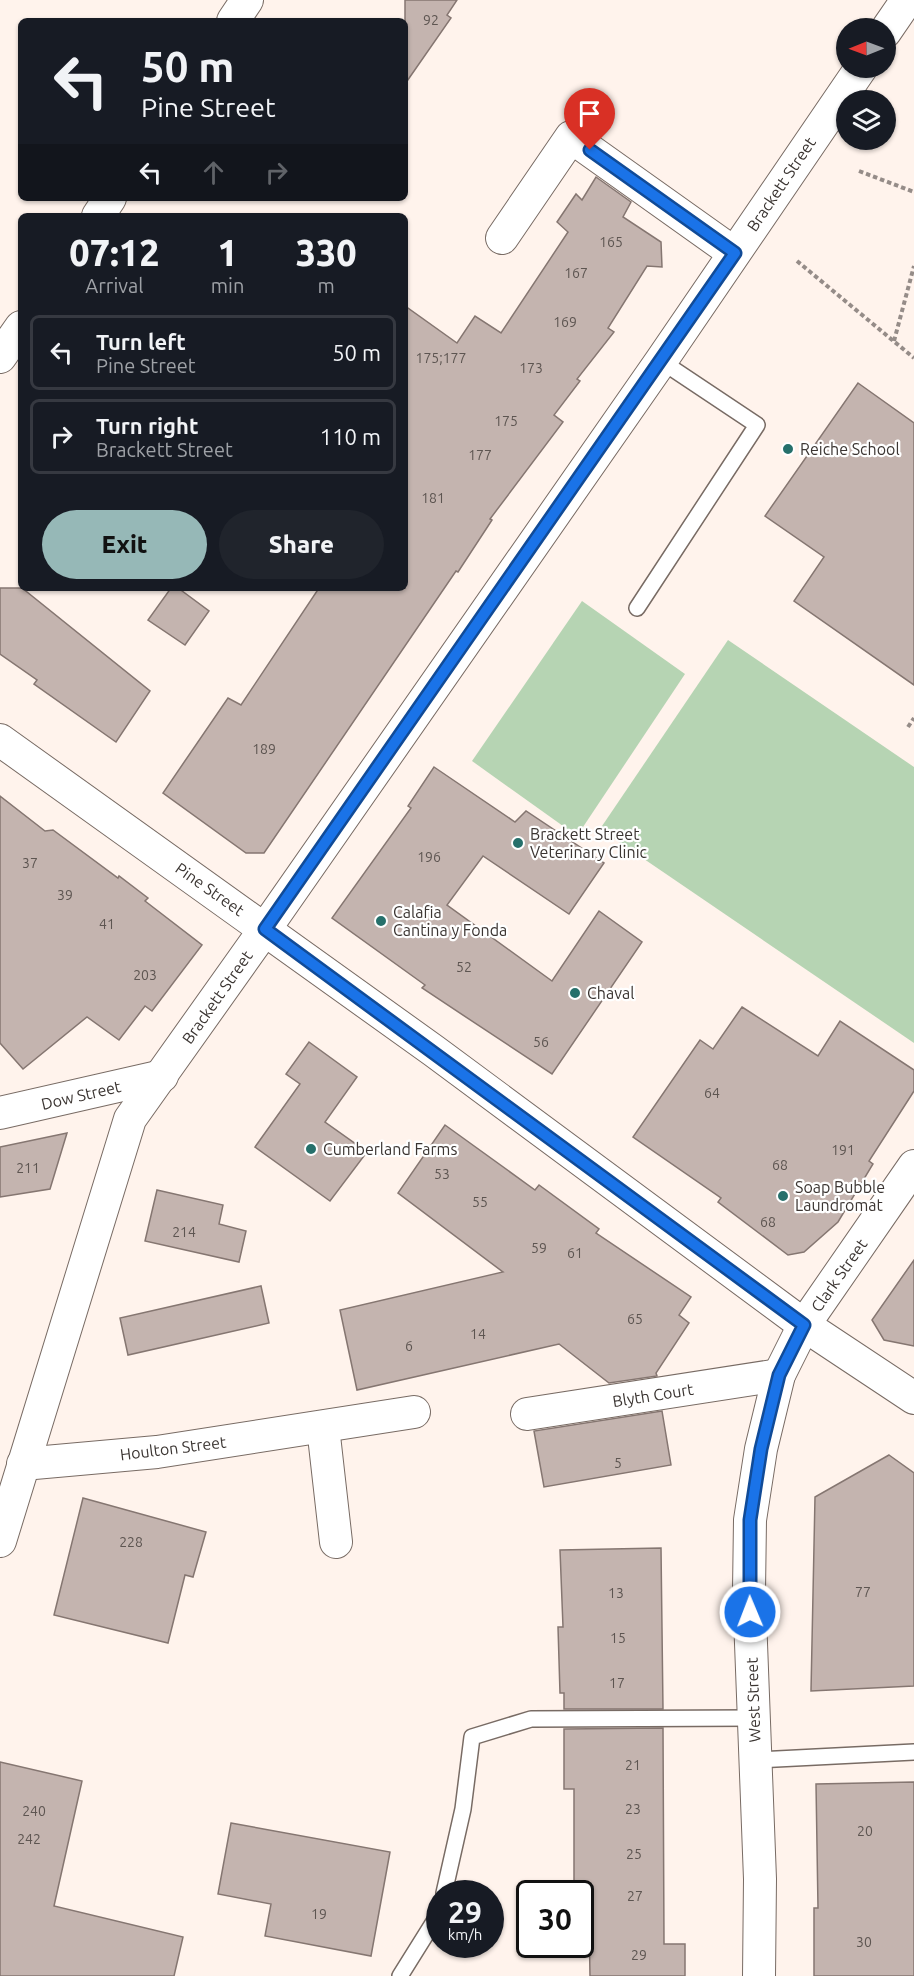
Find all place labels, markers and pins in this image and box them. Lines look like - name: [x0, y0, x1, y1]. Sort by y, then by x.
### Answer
- pin: [564, 88, 615, 150]
- place label: Reiche School: [800, 440, 900, 458]
- marker: Reiche School: [781, 442, 795, 456]
- place label: Brackett Street Veterinary Clinic: [530, 825, 648, 861]
- marker: Brackett Street Veterinary Clinic: [511, 836, 525, 850]
- place label: Calafia Cantina y Fonda: [393, 903, 507, 939]
- marker: Calafia Cantina y Fonda: [374, 914, 388, 928]
- place label: Chaval: [587, 984, 634, 1002]
- marker: Chaval: [568, 986, 582, 1000]
- place label: Cumberland Farms: [323, 1140, 457, 1158]
- marker: Cumberland Farms: [304, 1142, 318, 1156]
- place label: Soap Bubble Laundromat: [795, 1178, 885, 1214]
- marker: Soap Bubble Laundromat: [776, 1189, 790, 1203]

